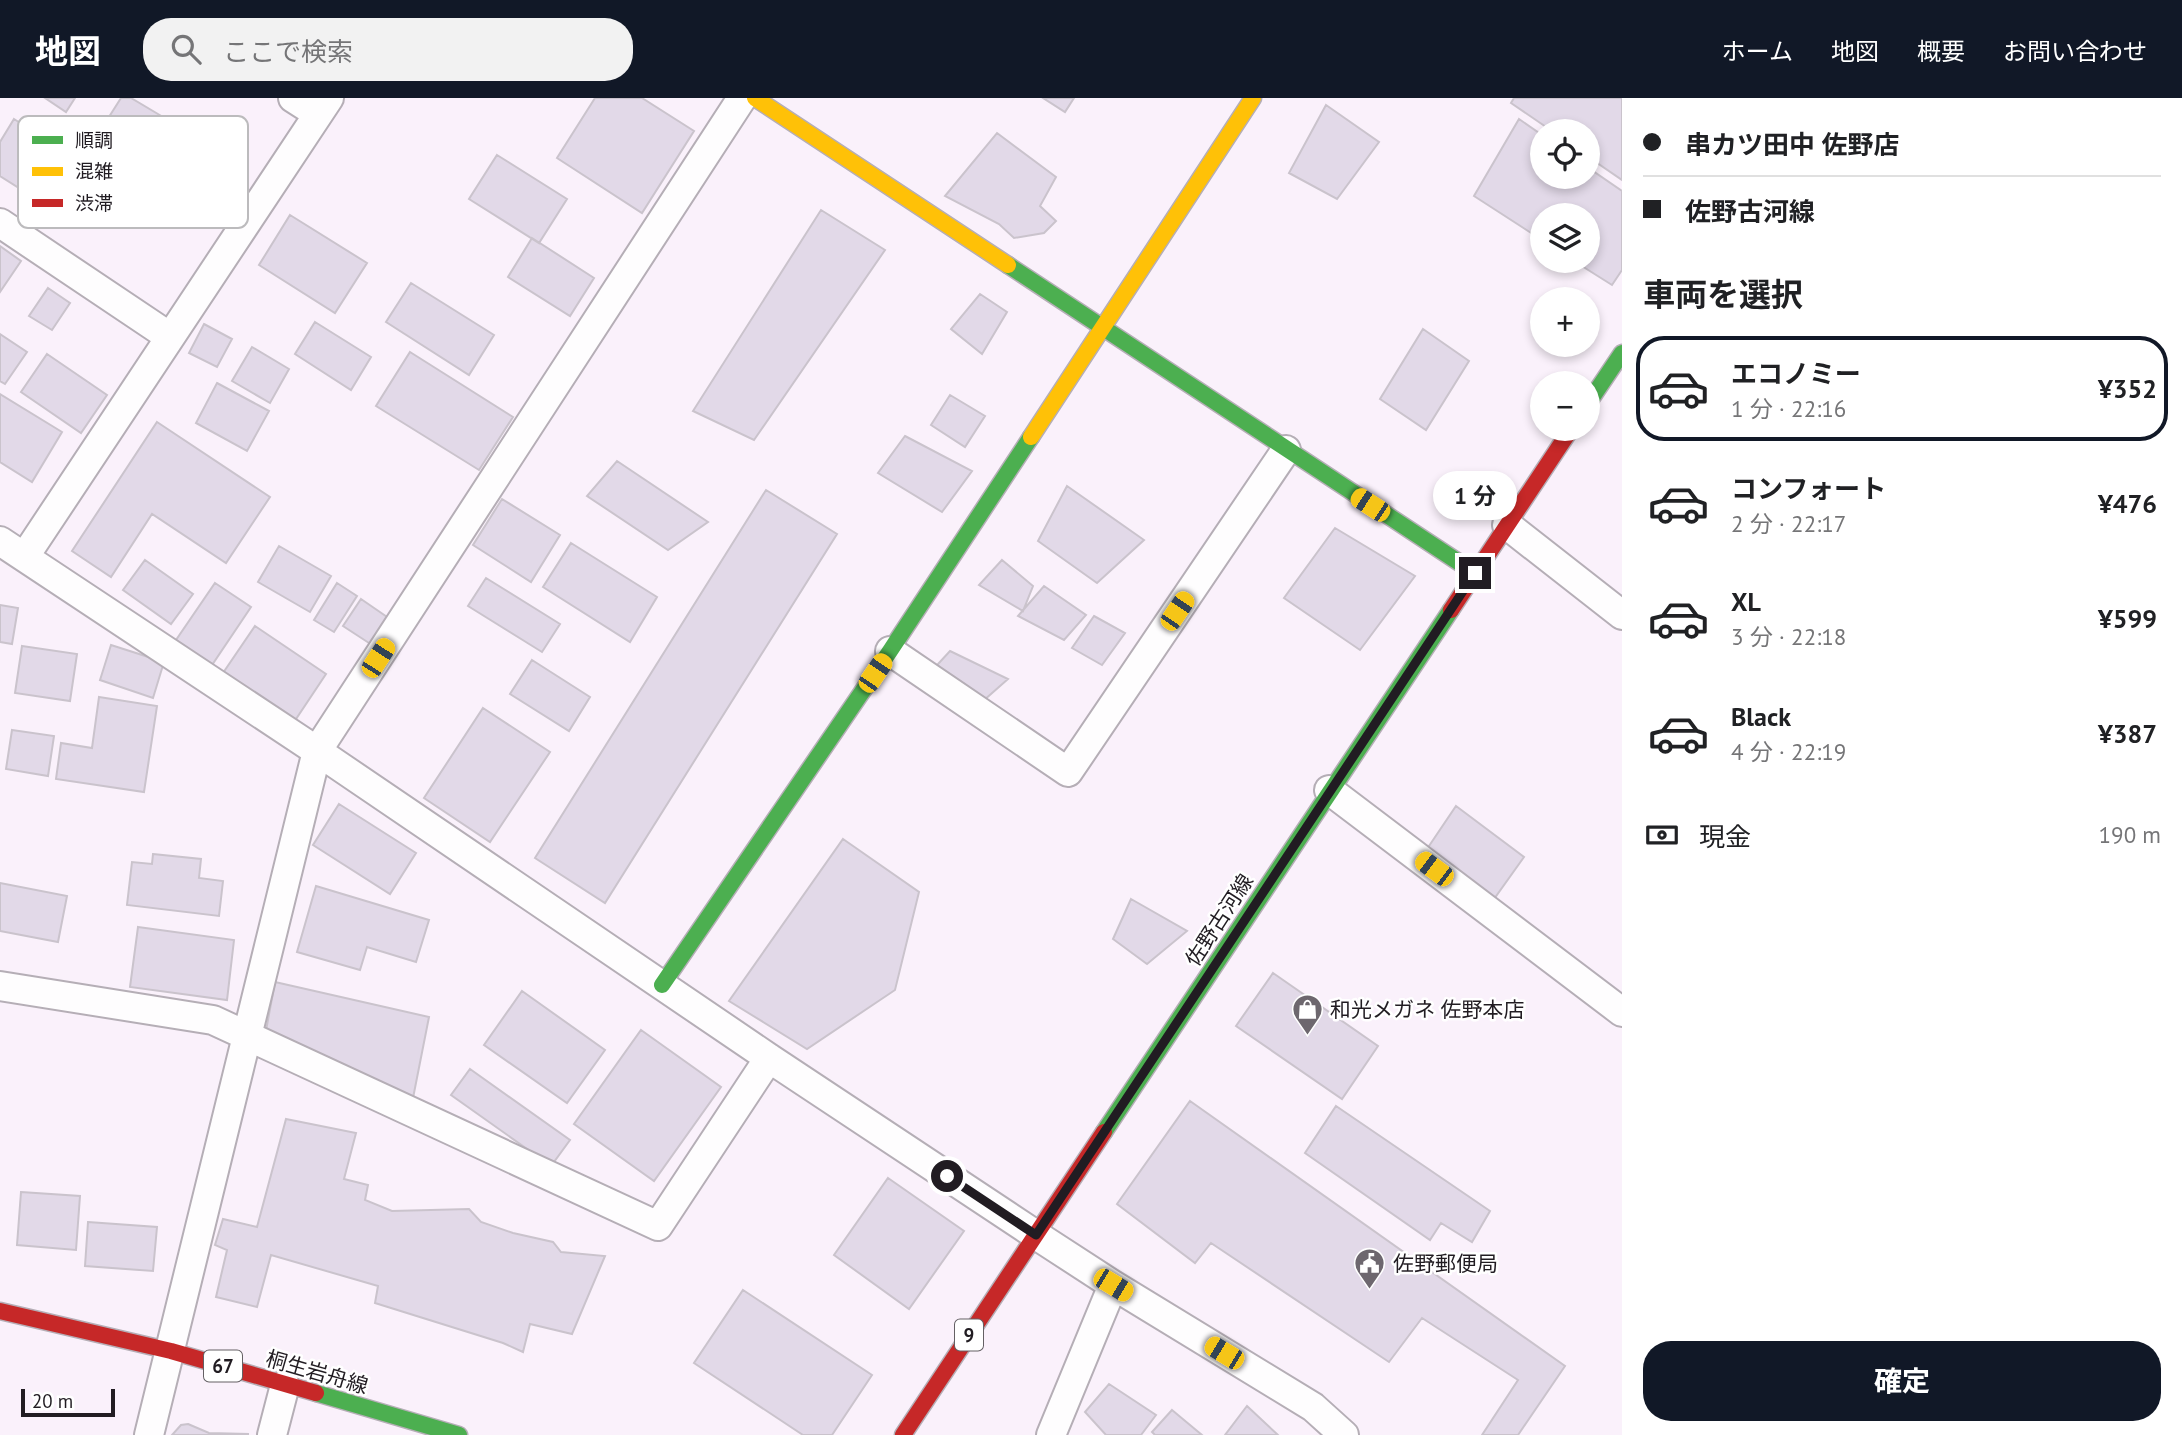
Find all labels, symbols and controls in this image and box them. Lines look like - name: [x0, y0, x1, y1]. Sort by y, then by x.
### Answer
- search box: [143, 18, 633, 81]
- text: 地図: [35, 29, 101, 72]
- icon: search: [167, 30, 205, 68]
- text: ここで検索: [223, 35, 353, 68]
- text: ホーム: [1722, 36, 1793, 67]
- text: 地図: [1831, 36, 1879, 67]
- text: 概要: [1917, 36, 1965, 67]
- text: お問い合わせ: [2003, 36, 2147, 67]
- legend: [18, 116, 248, 228]
- map controls: [1530, 119, 1600, 441]
- button: locate: [1530, 119, 1600, 189]
- text: 順調: [75, 128, 113, 152]
- text: 串カツ田中 佐野店: [1685, 128, 1900, 161]
- text: 混雑: [75, 159, 113, 183]
- text: 渋滞: [75, 191, 113, 215]
- text: 佐野古河線: [1685, 195, 1815, 228]
- button: layers: [1530, 203, 1600, 273]
- text: 車両を選択: [1643, 273, 1803, 315]
- button: +: [1530, 287, 1600, 357]
- icon: car: [1647, 357, 1710, 420]
- text: エコノミー: [1731, 357, 1861, 390]
- button: −: [1530, 371, 1600, 441]
- text: ¥352: [2098, 372, 2157, 405]
- text: 1 分 · 22:16: [1731, 394, 1846, 423]
- callout: 1 分: [1433, 472, 1517, 520]
- icon: car: [1647, 472, 1710, 535]
- text: コンフォート: [1731, 472, 1886, 505]
- text: 1 分: [1454, 481, 1496, 510]
- car: [1347, 485, 1394, 525]
- text: ¥476: [2098, 487, 2157, 520]
- text: 2 分 · 22:17: [1731, 509, 1846, 538]
- route end: [1459, 557, 1491, 589]
- text: XL: [1731, 585, 1761, 618]
- icon: car: [1647, 587, 1710, 650]
- car: [1157, 588, 1198, 634]
- text: ¥599: [2098, 602, 2157, 635]
- text: 3 分 · 22:18: [1731, 622, 1846, 651]
- car: [358, 635, 399, 681]
- car: [855, 650, 896, 696]
- text: Black: [1731, 700, 1791, 733]
- icon: car: [1647, 702, 1710, 765]
- text: ¥387: [2098, 717, 2157, 750]
- text: 4 分 · 22:19: [1731, 737, 1846, 766]
- icon: cash: [1643, 816, 1681, 854]
- text: 現金: [1699, 820, 1751, 853]
- text: 190 m: [2099, 820, 2161, 849]
- car: [1411, 848, 1458, 890]
- street label: 佐野古河線: [1179, 869, 1259, 971]
- shop icon: 和光メガネ 佐野本店: [1290, 992, 1324, 1036]
- place label: 和光メガネ 佐野本店: [1330, 996, 1525, 1023]
- route start: [931, 1160, 963, 1192]
- public building icon: 佐野郵便局: [1353, 1246, 1387, 1290]
- place label: 佐野郵便局: [1393, 1250, 1498, 1277]
- car: [1090, 1265, 1137, 1305]
- road number: 9: [955, 1320, 983, 1350]
- car: [1201, 1333, 1248, 1373]
- button: 確定: [1643, 1341, 2161, 1421]
- street label: 桐生岩舟線: [263, 1345, 371, 1399]
- road number: 67: [204, 1350, 242, 1382]
- scale bar: [21, 1386, 116, 1418]
- text: 20 m: [32, 1389, 73, 1413]

